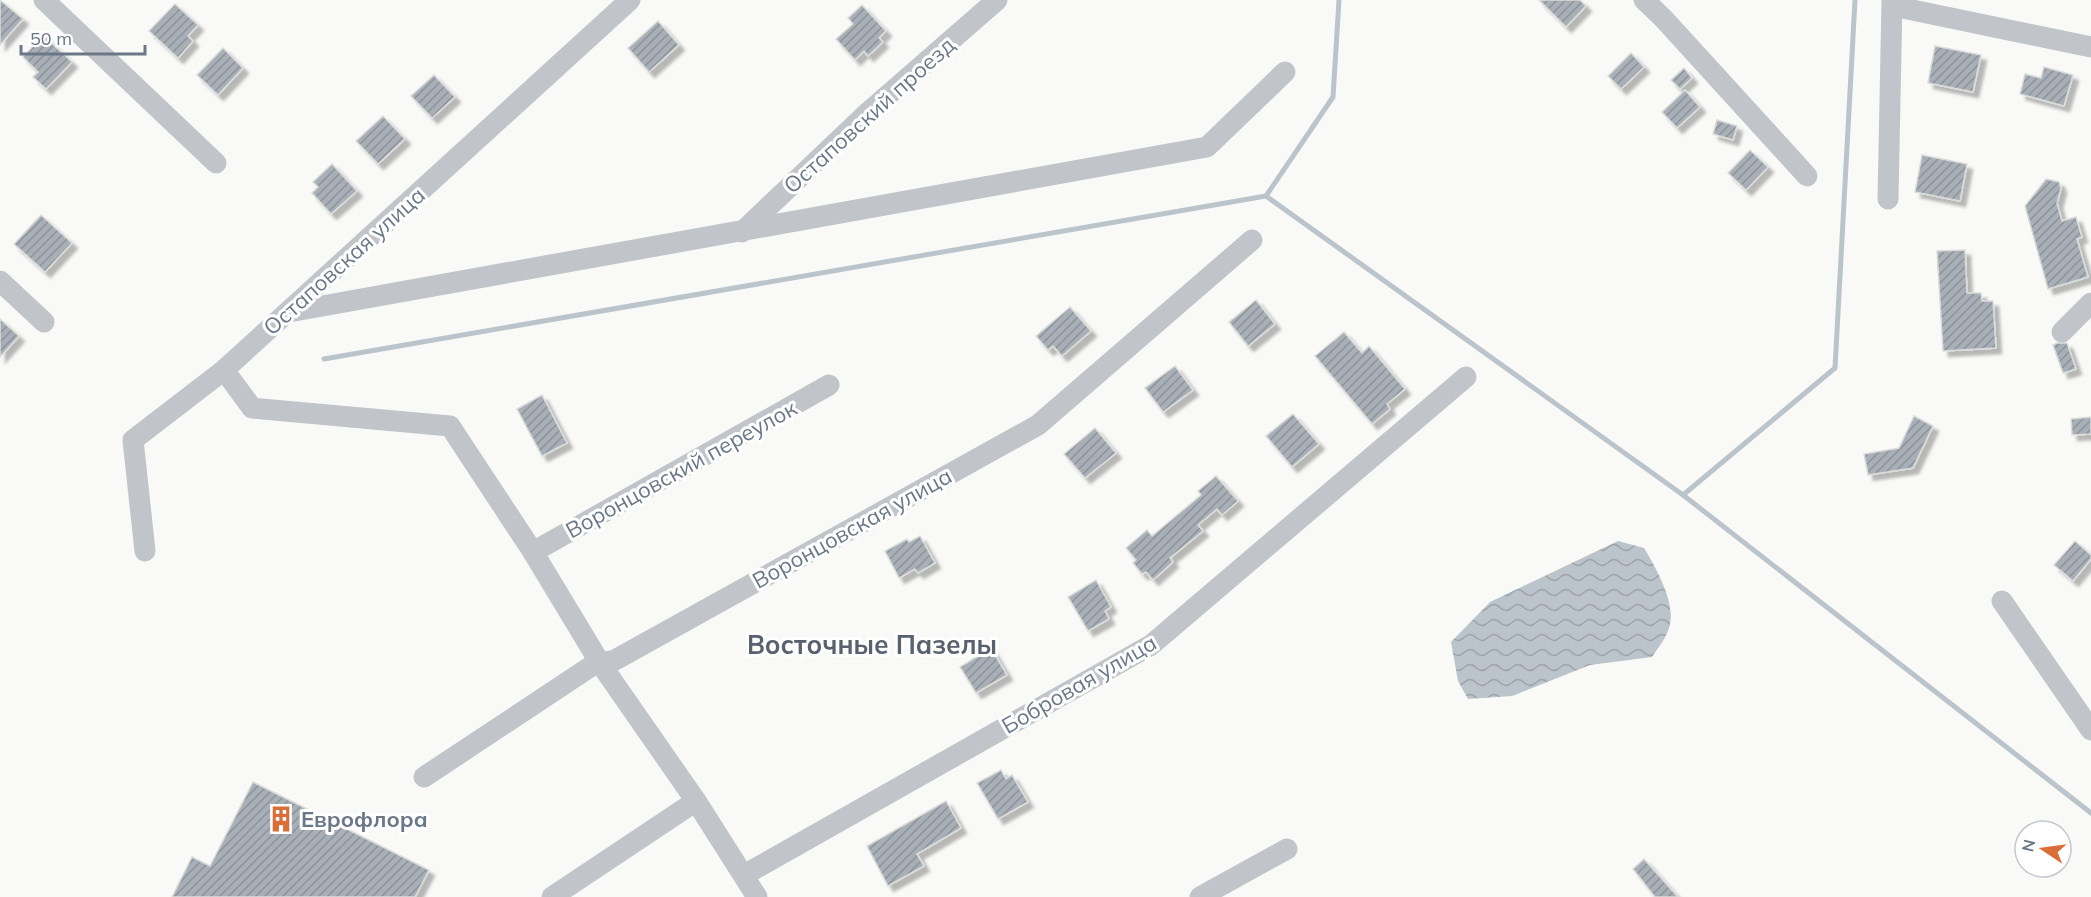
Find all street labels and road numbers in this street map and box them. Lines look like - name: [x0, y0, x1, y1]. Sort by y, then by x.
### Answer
- street label: Остаповский проезд: [778, 31, 960, 199]
- street label: Остаповская улица: [257, 181, 431, 341]
- street label: Воронцовский переулок: [561, 394, 802, 544]
- street label: Воронцовская улица: [747, 461, 957, 595]
- street label: Бобровая улица: [997, 628, 1161, 740]

